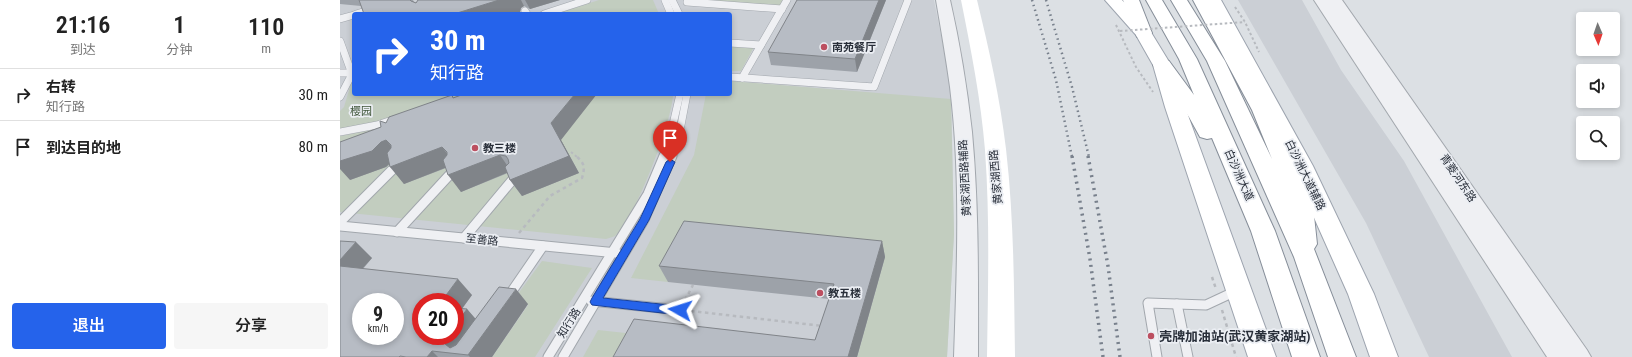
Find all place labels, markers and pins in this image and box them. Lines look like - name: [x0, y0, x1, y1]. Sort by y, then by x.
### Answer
- place label: 南苑餐厅: [832, 41, 876, 54]
- marker: 南苑餐厅: [819, 42, 829, 52]
- pin: [653, 121, 687, 162]
- place label: 教三楼: [483, 142, 516, 155]
- marker: 教三楼: [470, 143, 480, 153]
- place label: 教五楼: [828, 287, 861, 300]
- marker: 教五楼: [815, 288, 825, 298]
- place label: 壳牌加油站(武汉黄家湖站): [1159, 329, 1310, 344]
- marker: 壳牌加油站(武汉黄家湖站): [1146, 331, 1156, 341]

